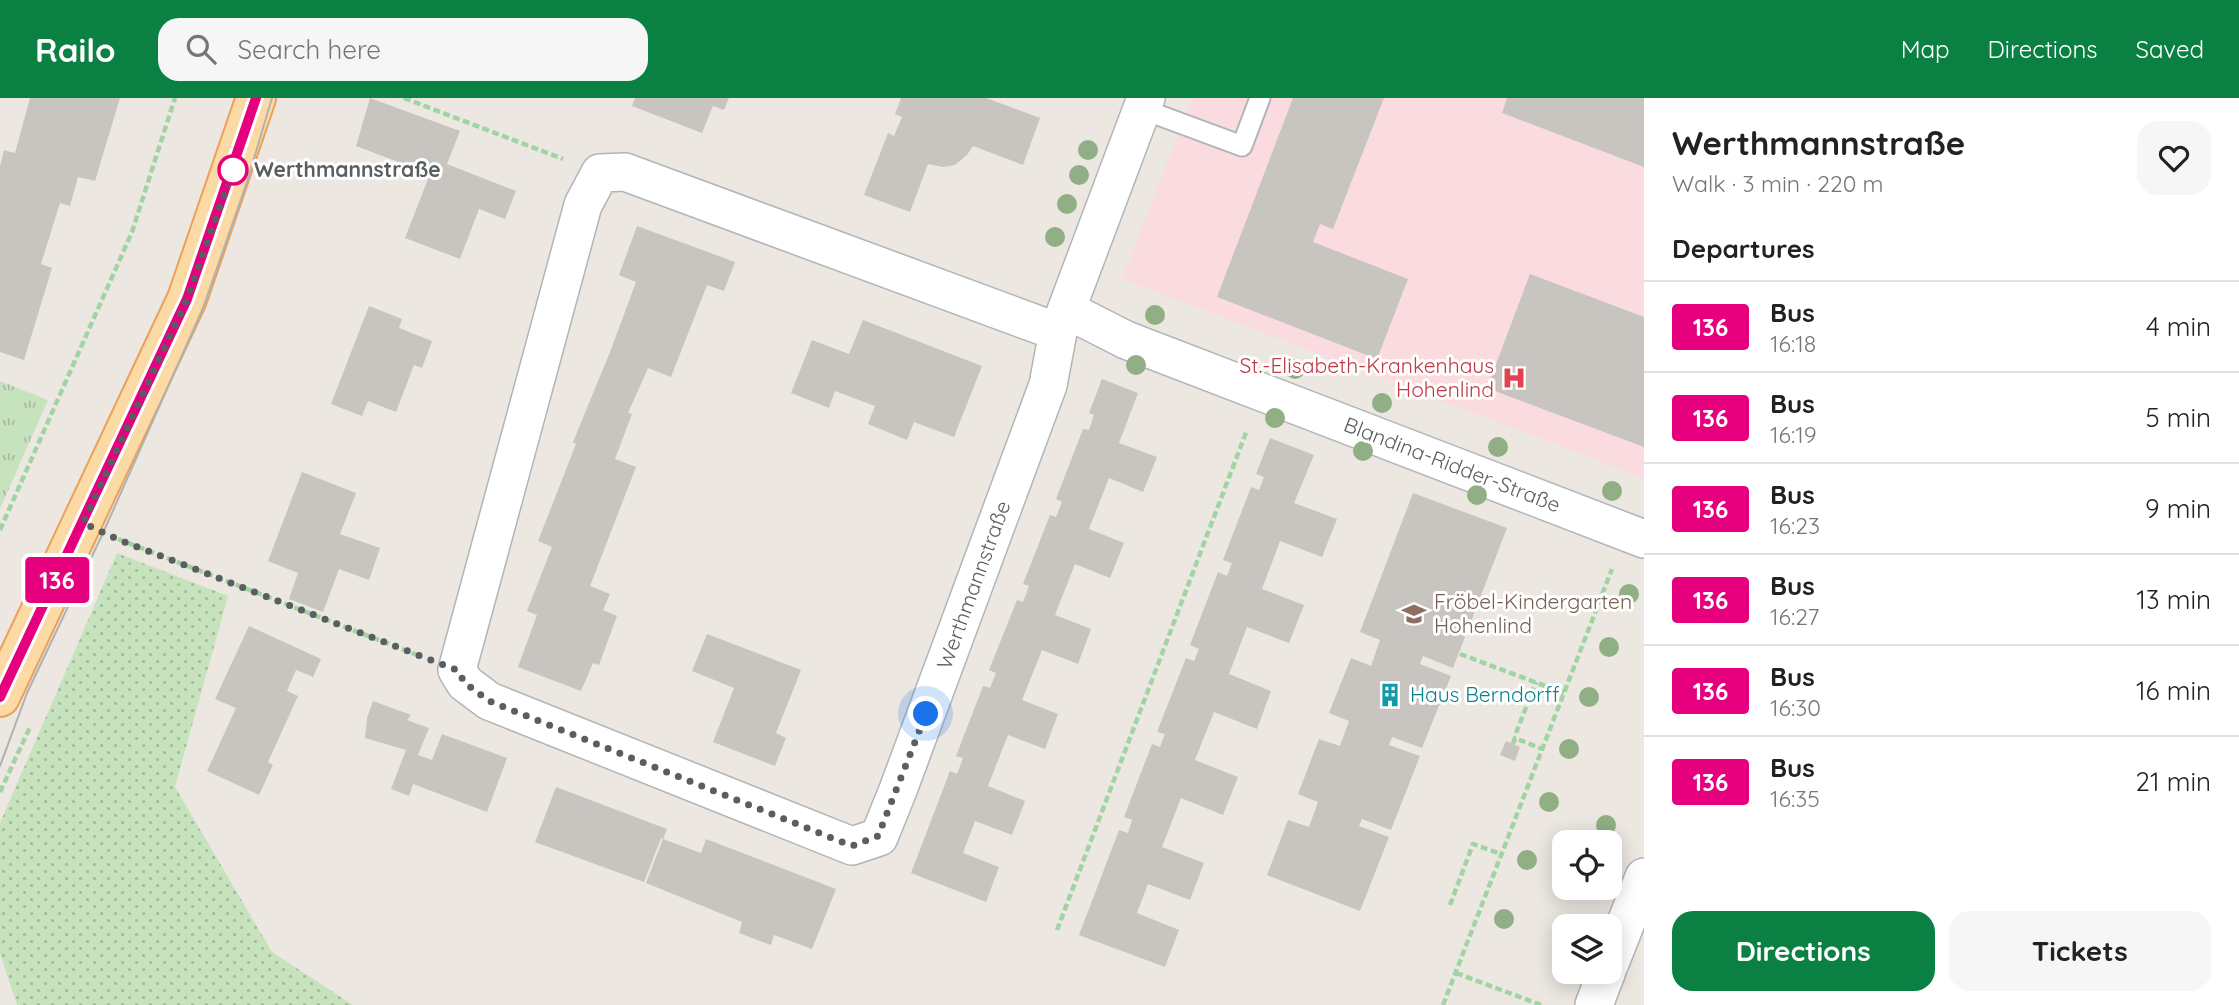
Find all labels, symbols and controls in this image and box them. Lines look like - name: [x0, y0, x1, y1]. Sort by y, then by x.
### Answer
- search box: [158, 18, 648, 81]
- text: Railo: [35, 29, 116, 70]
- icon: search: [182, 30, 220, 68]
- text: Search here: [238, 33, 381, 66]
- text: Map: [1901, 34, 1950, 64]
- text: Directions: [1988, 34, 2098, 64]
- text: Saved: [2136, 34, 2204, 64]
- button: heart: [2137, 121, 2211, 195]
- text: Werthmannstraße: [1672, 122, 1965, 163]
- marker: Werthmannstraße: [218, 155, 248, 185]
- place label: Werthmannstraße: [254, 156, 441, 182]
- text: Walk · 3 min · 220 m: [1672, 169, 1884, 198]
- text: Departures: [1672, 232, 1815, 265]
- text: Bus: [1770, 296, 1815, 329]
- text: 4 min: [2146, 310, 2211, 343]
- text: 136: [1693, 312, 1728, 342]
- text: 16:18: [1770, 329, 1816, 358]
- place label: St.-Elisabeth-Krankenhaus Hohenlind: [1240, 352, 1494, 402]
- hospital icon: St.-Elisabeth-Krankenhaus Hohenlind: [1500, 364, 1528, 392]
- text: Bus: [1770, 387, 1815, 420]
- text: 5 min: [2145, 401, 2211, 434]
- text: 136: [1693, 403, 1728, 433]
- street label: Blandina-Ridder-Straße: [1340, 411, 1564, 517]
- text: 16:19: [1770, 420, 1817, 449]
- text: Bus: [1770, 478, 1815, 511]
- text: 9 min: [2145, 492, 2211, 525]
- text: 136: [1693, 494, 1728, 524]
- street label: Werthmannstraße: [931, 497, 1016, 672]
- text: 16:23: [1770, 511, 1820, 540]
- line badge: 136: [17, 557, 97, 603]
- text: 136: [39, 565, 75, 595]
- text: Bus: [1770, 569, 1815, 602]
- text: 13 min: [2136, 583, 2211, 616]
- text: 136: [1693, 585, 1728, 615]
- place label: Fröbel-Kindergarten Hohenlind: [1434, 588, 1632, 638]
- school or university icon: Fröbel-Kindergarten Hohenlind: [1400, 600, 1428, 628]
- text: 16:27: [1770, 602, 1819, 631]
- text: Bus: [1770, 660, 1815, 693]
- text: 16 min: [2136, 674, 2211, 707]
- text: 136: [1693, 676, 1728, 706]
- building icon: Haus Berndorff: [1376, 681, 1404, 709]
- place label: Haus Berndorff: [1410, 681, 1560, 707]
- text: 16:30: [1770, 693, 1821, 722]
- your location: [908, 696, 943, 731]
- text: Bus: [1770, 751, 1815, 784]
- text: 21 min: [2136, 765, 2211, 798]
- text: 136: [1693, 767, 1728, 797]
- text: 16:35: [1770, 784, 1820, 813]
- map controls: [1552, 830, 1622, 984]
- button: locate: [1552, 830, 1622, 900]
- button: Directions: [1672, 911, 1935, 991]
- button: Tickets: [1949, 911, 2211, 991]
- button: layers: [1552, 914, 1622, 984]

